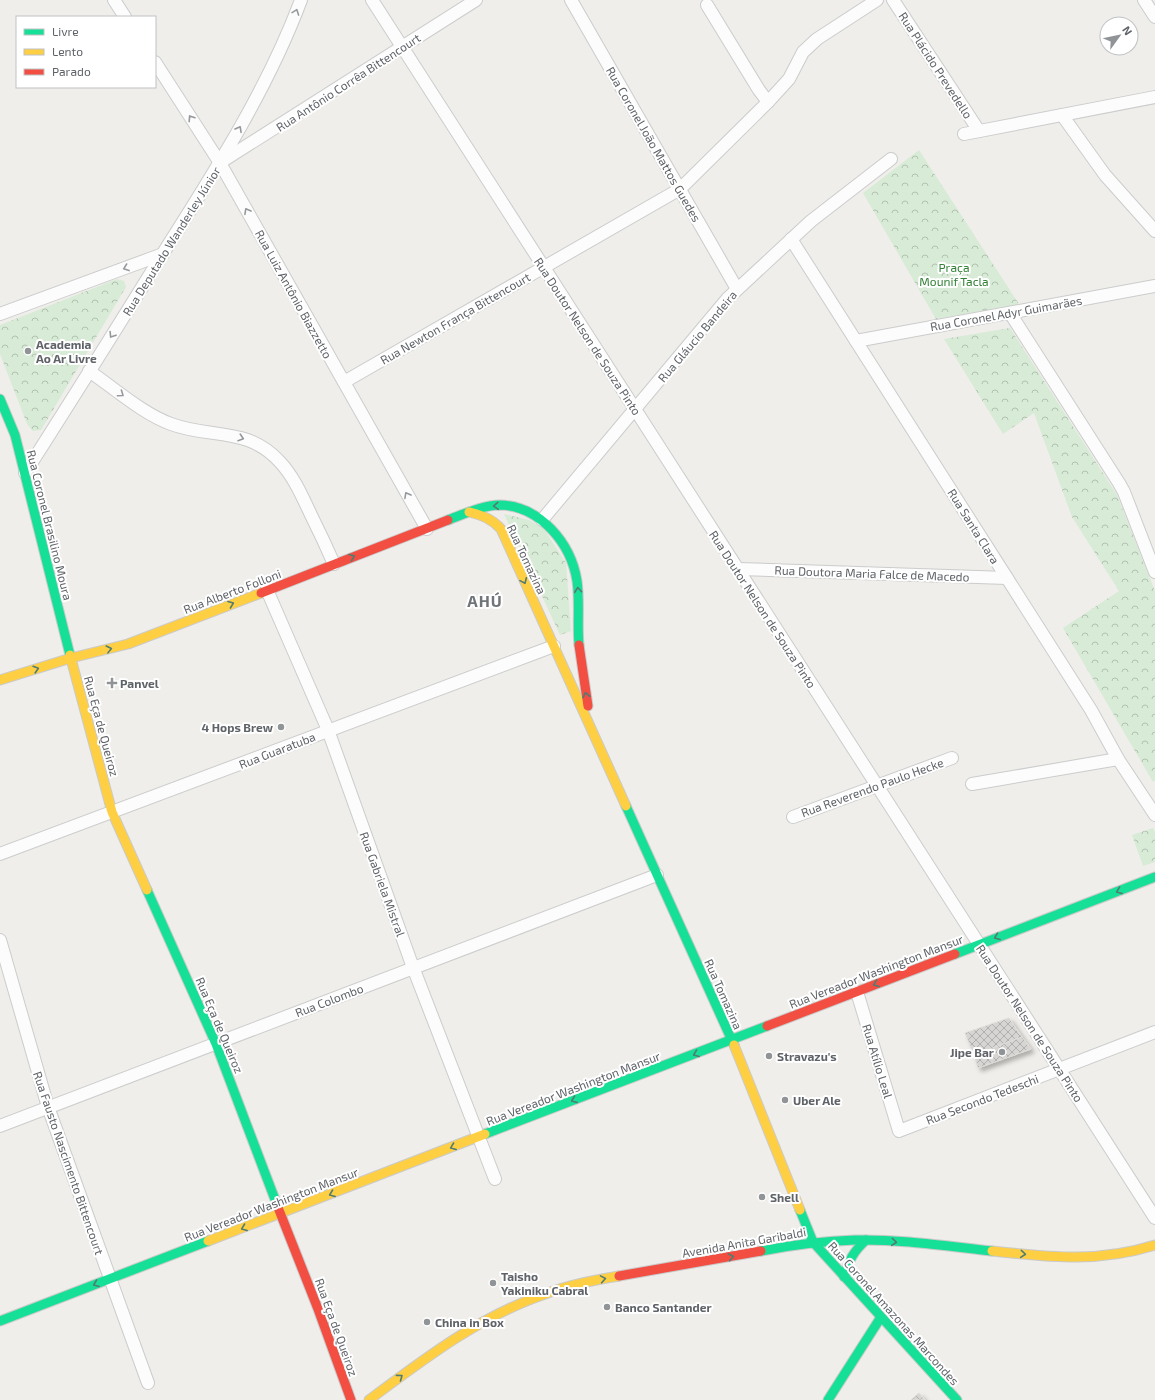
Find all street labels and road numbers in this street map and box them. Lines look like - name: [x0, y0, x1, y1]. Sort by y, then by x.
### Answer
- street label: Rua Plácido Prevedello: [896, 9, 976, 121]
- street label: Rua Antônio Corrêa Bittencourt: [273, 30, 423, 134]
- street label: Rua Coronel João Mattos Guedes: [604, 64, 704, 224]
- street label: Rua Deputado Wanderley Júnior: [119, 164, 223, 318]
- street label: Rua Luiz Antônio Biazzetto: [253, 227, 335, 361]
- street label: Rua Doutor Nelson de Souza Pinto: [532, 255, 644, 418]
- street label: Rua Newton França Bittencourt: [377, 269, 533, 368]
- street label: Rua Gláucio Bandeira: [655, 287, 739, 385]
- street label: Rua Coronel Adyr Guimarães: [929, 293, 1083, 333]
- street label: Rua Coronel Brasilino Moura: [25, 448, 75, 602]
- street label: Rua Santa Clara: [945, 486, 1003, 566]
- street label: Rua Tomazina: [505, 522, 549, 596]
- street label: Rua Doutor Nelson de Souza Pinto: [707, 528, 819, 691]
- street label: Rua Doutora Maria Falce de Macedo: [774, 563, 970, 583]
- street label: Rua Alberto Folloni: [181, 566, 283, 616]
- street label: Rua Eça de Queiroz: [81, 674, 122, 778]
- street label: Rua Guaratuba: [237, 729, 317, 771]
- street label: Rua Reverendo Paulo Hecke: [799, 755, 945, 819]
- street label: Rua Gabriela Mistral: [357, 830, 409, 939]
- street label: Rua Vereador Washington Mansur: [787, 931, 965, 1011]
- street label: Rua Doutor Nelson de Souza Pinto: [974, 942, 1086, 1105]
- street label: Rua Tomazina: [702, 957, 746, 1031]
- street label: Rua Eça de Queiroz: [192, 975, 247, 1076]
- street label: Rua Colombo: [293, 981, 365, 1019]
- street label: Rua Atílio Leal: [860, 1022, 896, 1100]
- street label: Rua Vereador Washington Mansur: [484, 1048, 662, 1128]
- street label: Rua Fausto Nascimento Bittencourt: [31, 1069, 107, 1257]
- street label: Rua Secondo Tedeschi: [924, 1071, 1040, 1127]
- street label: Rua Vereador Washington Mansur: [182, 1164, 360, 1244]
- street label: Avenida Anita Garibaldi: [681, 1224, 807, 1260]
- street label: Rua Coronel Amazonas Marcondes: [826, 1238, 962, 1388]
- street label: Rua Eça de Queiroz: [312, 1276, 361, 1378]

